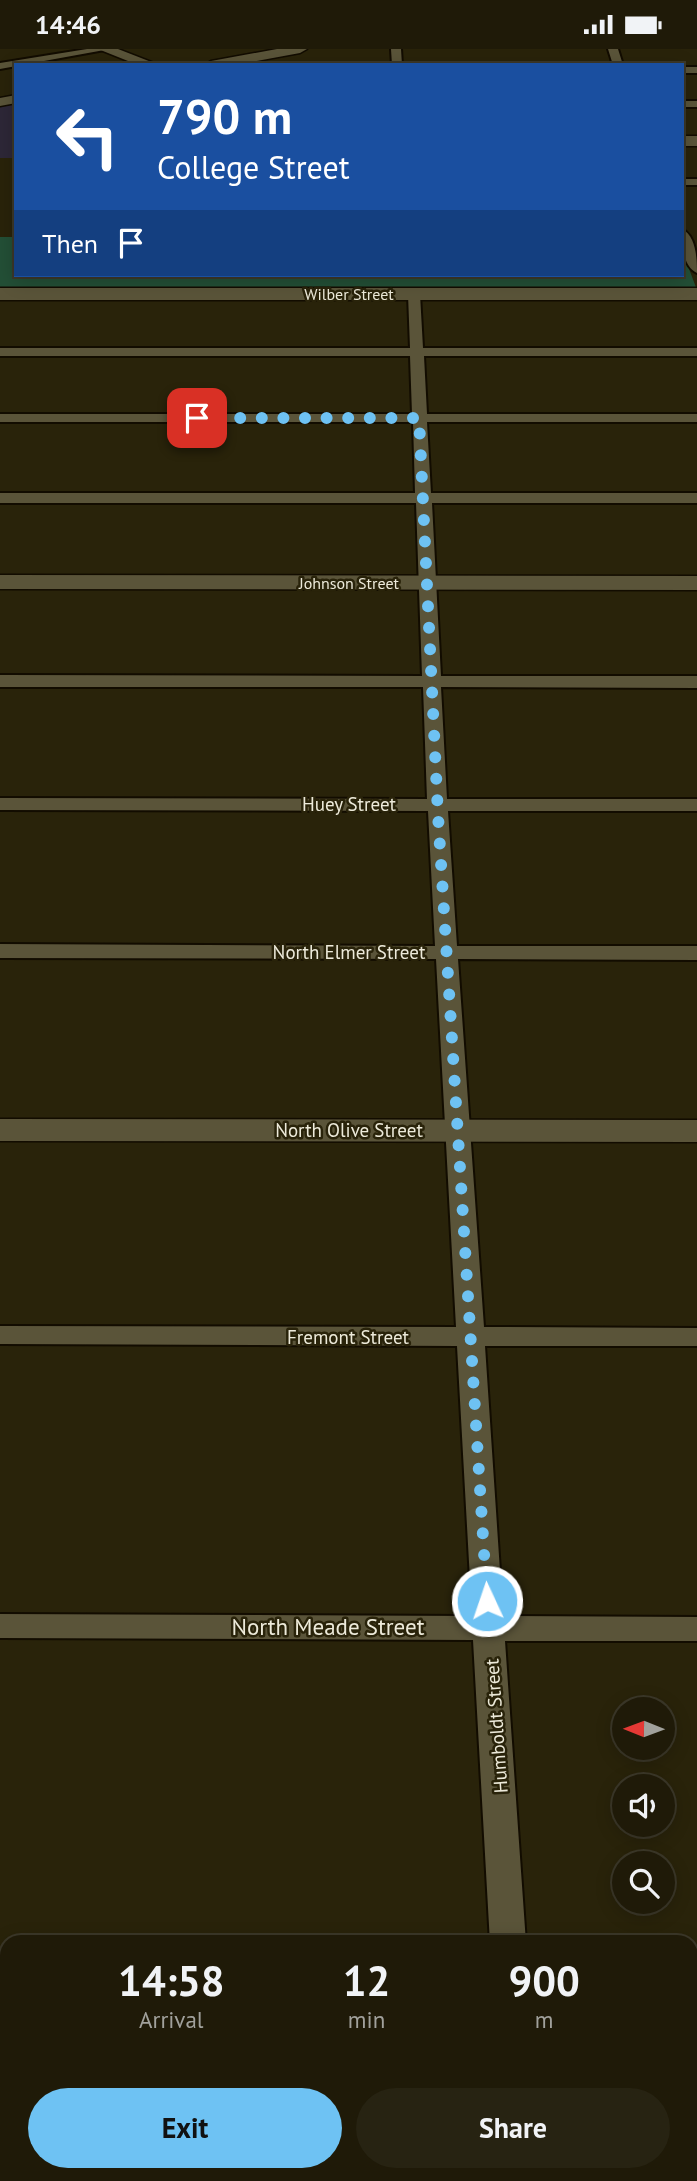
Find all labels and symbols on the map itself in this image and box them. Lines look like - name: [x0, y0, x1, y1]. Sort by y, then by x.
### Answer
- street label: Wilber Street: [304, 284, 394, 304]
- pin: [167, 388, 227, 448]
- street label: Johnson Street: [298, 573, 400, 593]
- street label: Huey Street: [302, 792, 397, 816]
- street label: North Elmer Street: [273, 940, 426, 964]
- street label: North Olive Street: [275, 1118, 423, 1142]
- street label: Fremont Street: [287, 1325, 410, 1349]
- position arrow: [450, 1564, 524, 1638]
- street label: North Meade Street: [231, 1612, 425, 1641]
- street label: Humboldt Street: [479, 1657, 513, 1794]
- north arrow: [612, 1697, 676, 1761]

